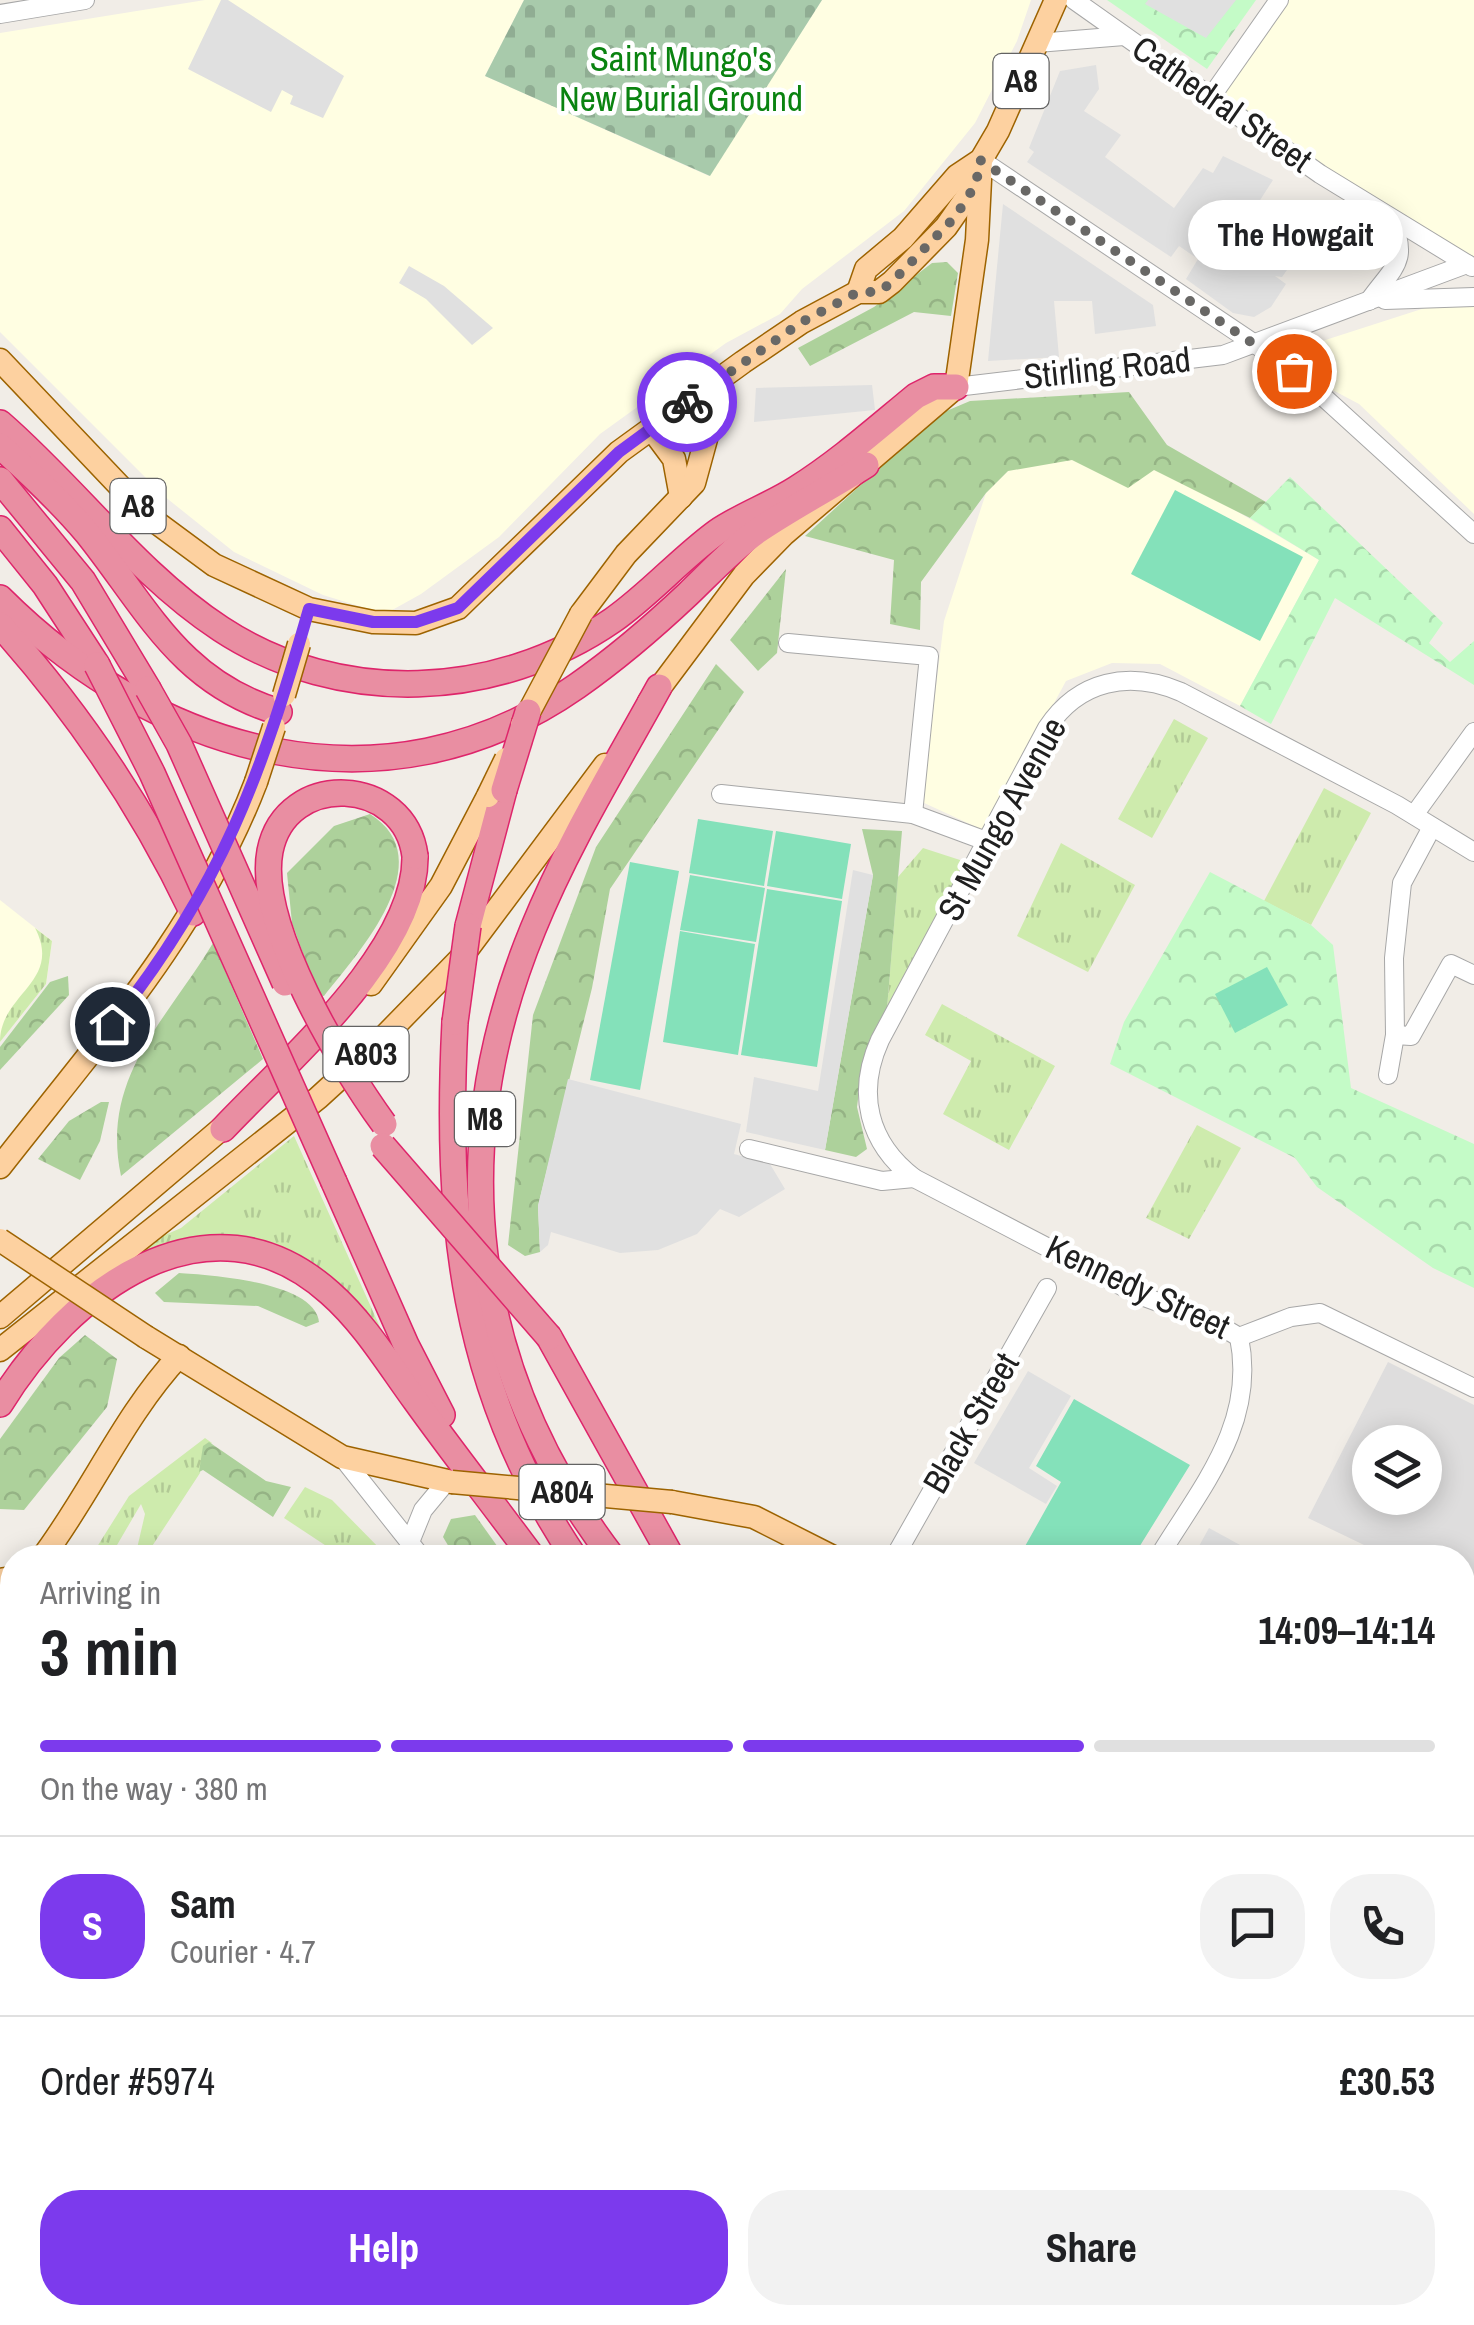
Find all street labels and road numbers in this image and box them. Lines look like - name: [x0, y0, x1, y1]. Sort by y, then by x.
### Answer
- street label: Cathedral Street: [1123, 24, 1321, 183]
- road number: A8: [994, 54, 1048, 108]
- street label: Stirling Road: [1021, 335, 1193, 400]
- road number: A8: [110, 479, 166, 533]
- street label: St Mungo Avenue: [926, 708, 1077, 929]
- road number: A803: [324, 1027, 408, 1081]
- road number: M8: [455, 1092, 515, 1146]
- street label: Kennedy Street: [1039, 1223, 1238, 1350]
- street label: Black Street: [912, 1344, 1030, 1502]
- road number: A804: [520, 1465, 604, 1519]

